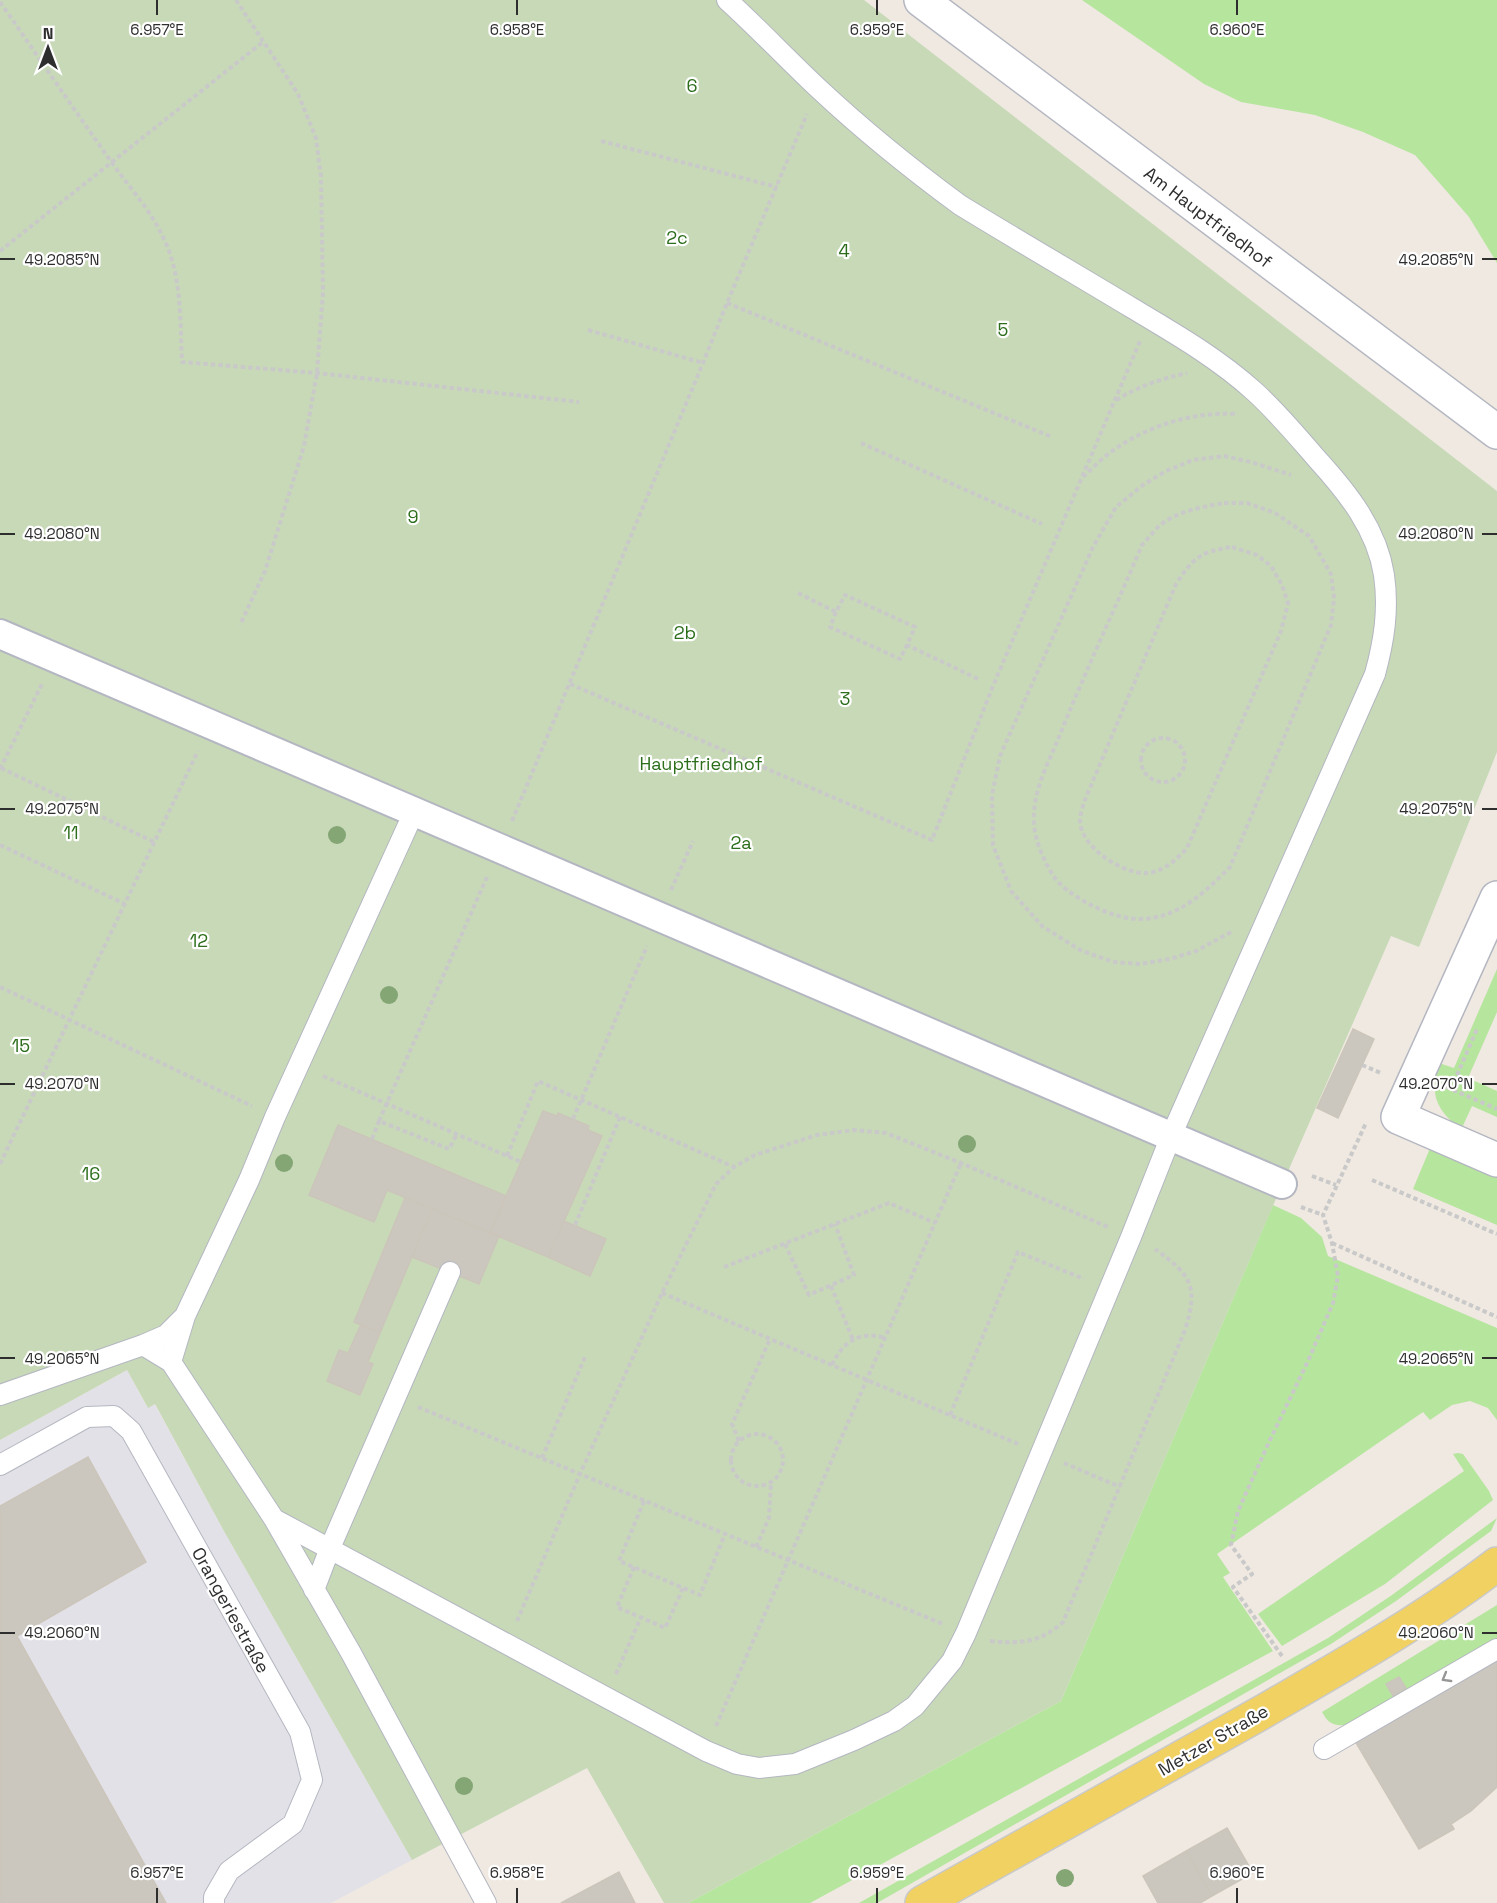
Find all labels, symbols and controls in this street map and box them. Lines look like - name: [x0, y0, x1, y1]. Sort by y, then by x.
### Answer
- north arrow: [18, 18, 78, 78]
- text: 6.957°E: [130, 20, 184, 39]
- text: 6.958°E: [490, 20, 544, 39]
- text: 6.959°E: [850, 20, 904, 39]
- text: 6.960°E: [1209, 20, 1265, 39]
- text: N: [43, 23, 53, 44]
- park label: 6: [686, 74, 698, 97]
- street label: Am Hauptfriedhof: [1139, 161, 1277, 273]
- park label: 2c: [666, 226, 688, 249]
- park label: 4: [838, 239, 850, 262]
- text: 49.2085°N: [25, 250, 99, 269]
- text: 49.2085°N: [1399, 250, 1473, 269]
- park label: 5: [998, 318, 1008, 341]
- park label: 9: [407, 505, 419, 528]
- text: 49.2080°N: [24, 524, 100, 543]
- text: 49.2080°N: [1398, 524, 1474, 543]
- park label: 2b: [674, 621, 696, 644]
- park label: 3: [840, 687, 850, 710]
- park label: Hauptfriedhof: [639, 752, 763, 775]
- text: 49.2075°N: [25, 799, 99, 818]
- text: 49.2075°N: [1399, 799, 1473, 818]
- park label: 11: [63, 821, 79, 844]
- park label: 2a: [730, 831, 752, 854]
- park label: 12: [190, 929, 208, 952]
- park label: 15: [12, 1034, 30, 1057]
- text: 49.2070°N: [25, 1074, 99, 1093]
- text: 49.2070°N: [1399, 1074, 1473, 1093]
- park label: 16: [82, 1162, 100, 1185]
- text: 49.2065°N: [25, 1349, 99, 1368]
- text: 49.2065°N: [1399, 1349, 1473, 1368]
- street label: Orangeriestraße: [187, 1543, 275, 1677]
- text: 49.2060°N: [24, 1623, 100, 1642]
- text: 49.2060°N: [1398, 1623, 1474, 1642]
- one-way arrow: [1442, 1671, 1452, 1683]
- street label: Metzer Straße: [1154, 1699, 1272, 1781]
- text: 6.957°E: [130, 1863, 184, 1882]
- text: 6.958°E: [490, 1863, 544, 1882]
- text: 6.959°E: [850, 1863, 904, 1882]
- text: 6.960°E: [1209, 1863, 1265, 1882]

